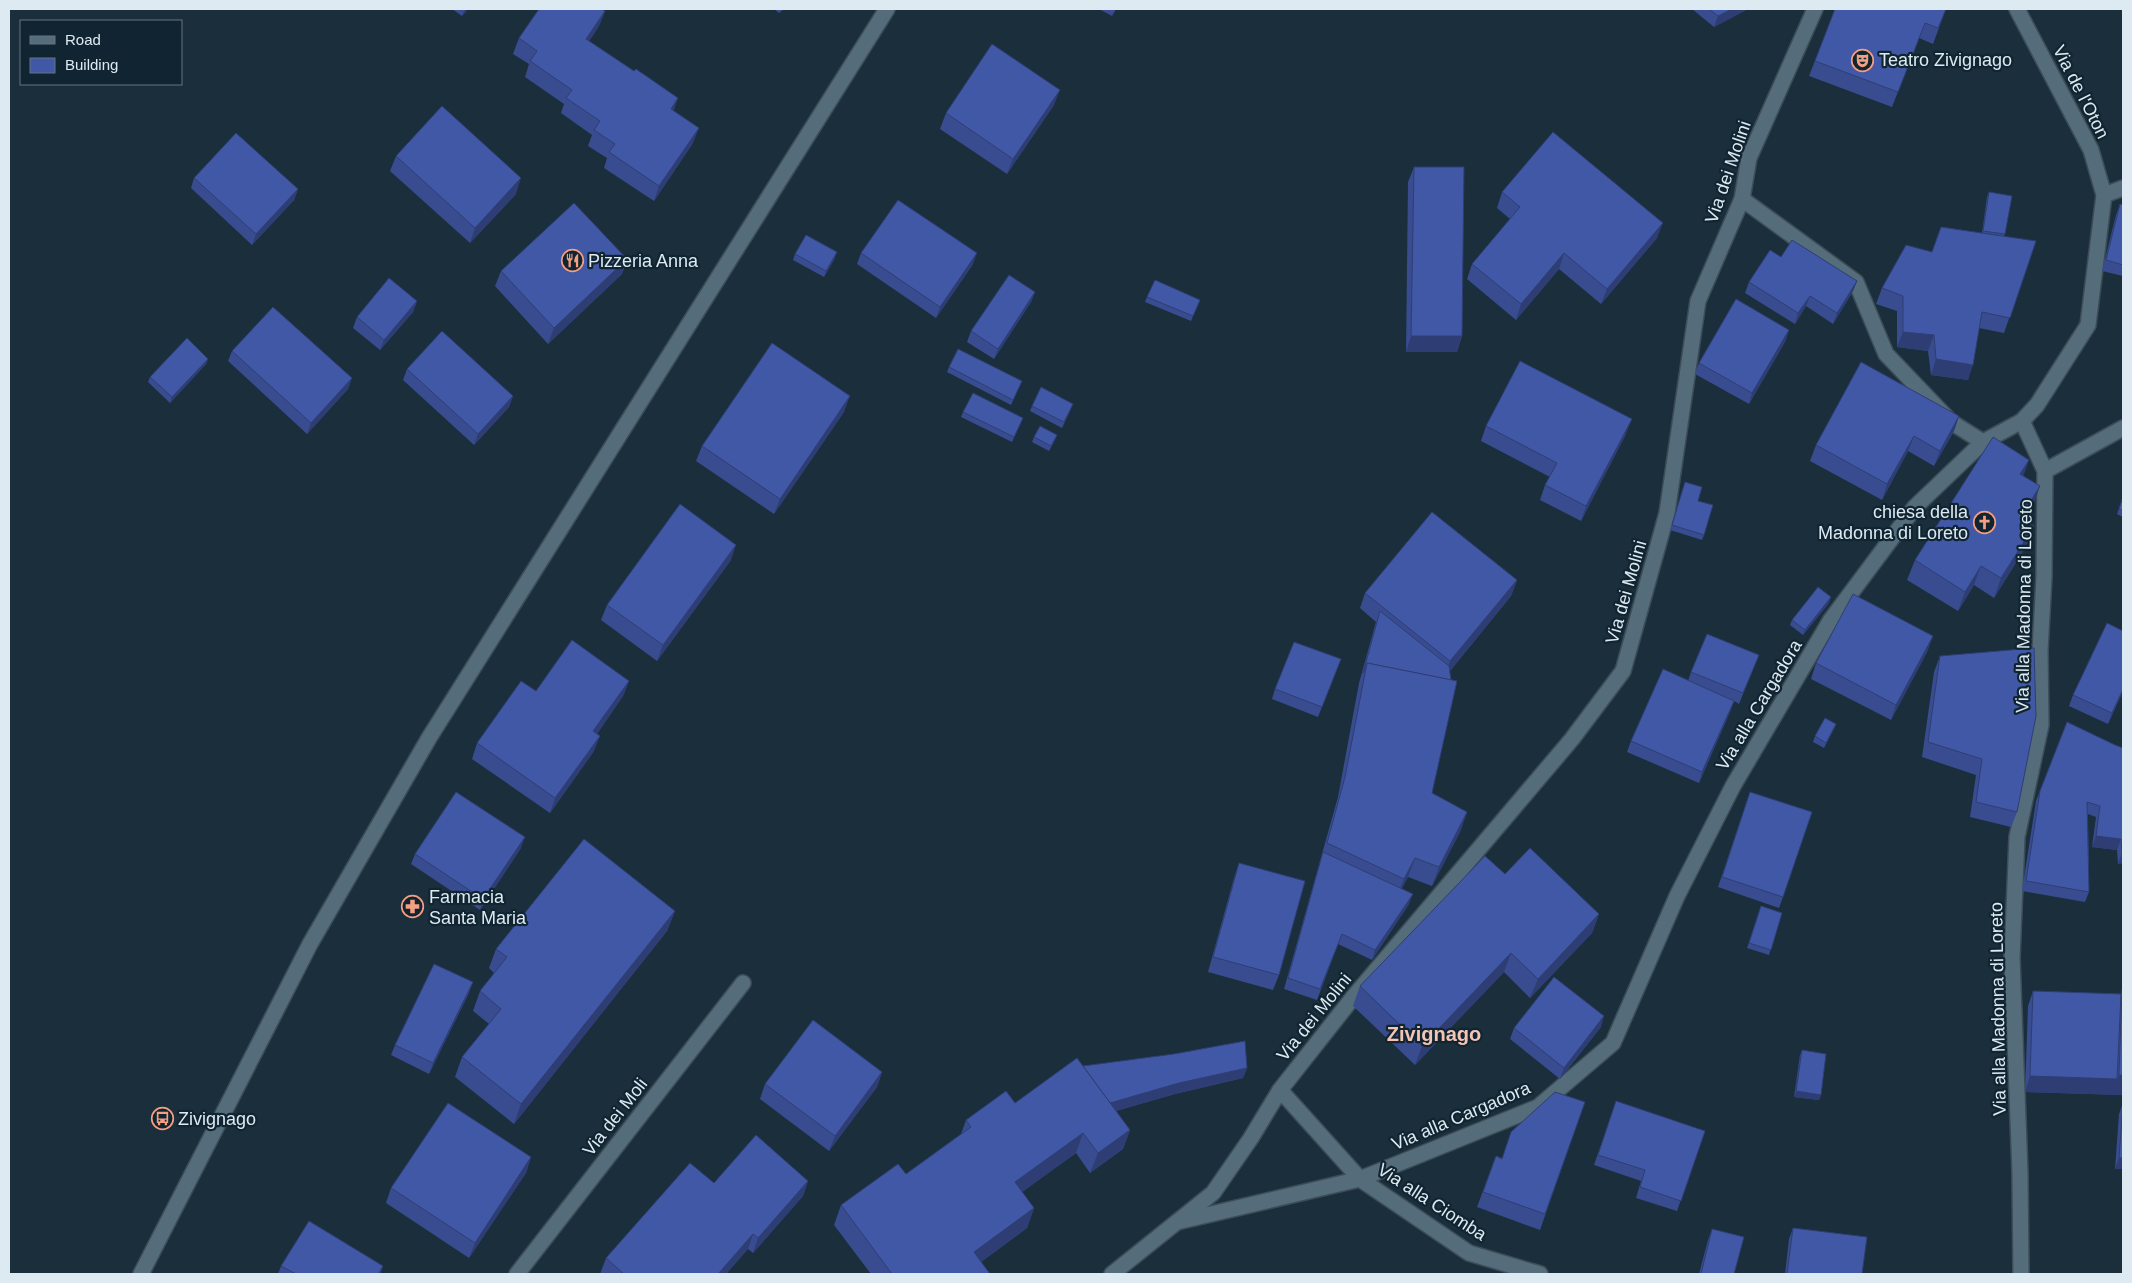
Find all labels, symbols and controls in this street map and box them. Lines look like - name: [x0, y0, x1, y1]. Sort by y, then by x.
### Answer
- legend: [20, 20, 182, 85]
- text: Road: [65, 31, 101, 48]
- street label: Via de l'Oton: [2049, 42, 2113, 142]
- theatre icon: Teatro Zivignago: [1851, 48, 1875, 72]
- place label: Teatro Zivignago: [1879, 50, 2012, 70]
- text: Building: [65, 56, 118, 73]
- street label: Via dei Molini: [1701, 118, 1755, 226]
- restaurant icon: Pizzeria Anna: [560, 249, 584, 273]
- place label: Pizzeria Anna: [588, 251, 699, 271]
- street label: Via alla Madonna di Loreto: [2012, 499, 2036, 713]
- place label: chiesa della Madonna di Loreto: [1818, 502, 1969, 543]
- church icon: chiesa della Madonna di Loreto: [1972, 510, 1996, 534]
- street label: Via dei Molini: [1602, 538, 1650, 646]
- street label: Via alla Cargadora: [1712, 635, 1806, 774]
- place label: Farmacia Santa Maria: [429, 887, 527, 928]
- pharmacy icon: Farmacia Santa Maria: [401, 895, 425, 919]
- street label: Via alla Madonna di Loreto: [1986, 902, 2010, 1116]
- street label: Via dei Molini: [1273, 969, 1355, 1065]
- district label: Zivignago: [1387, 1023, 1481, 1045]
- street label: Via dei Moli: [579, 1074, 651, 1160]
- street label: Via alla Cargadora: [1389, 1077, 1534, 1154]
- bus stop icon: Zivignago: [150, 1107, 174, 1131]
- place label: Zivignago: [178, 1109, 256, 1129]
- street label: Via alla Ciomba: [1374, 1159, 1491, 1245]

